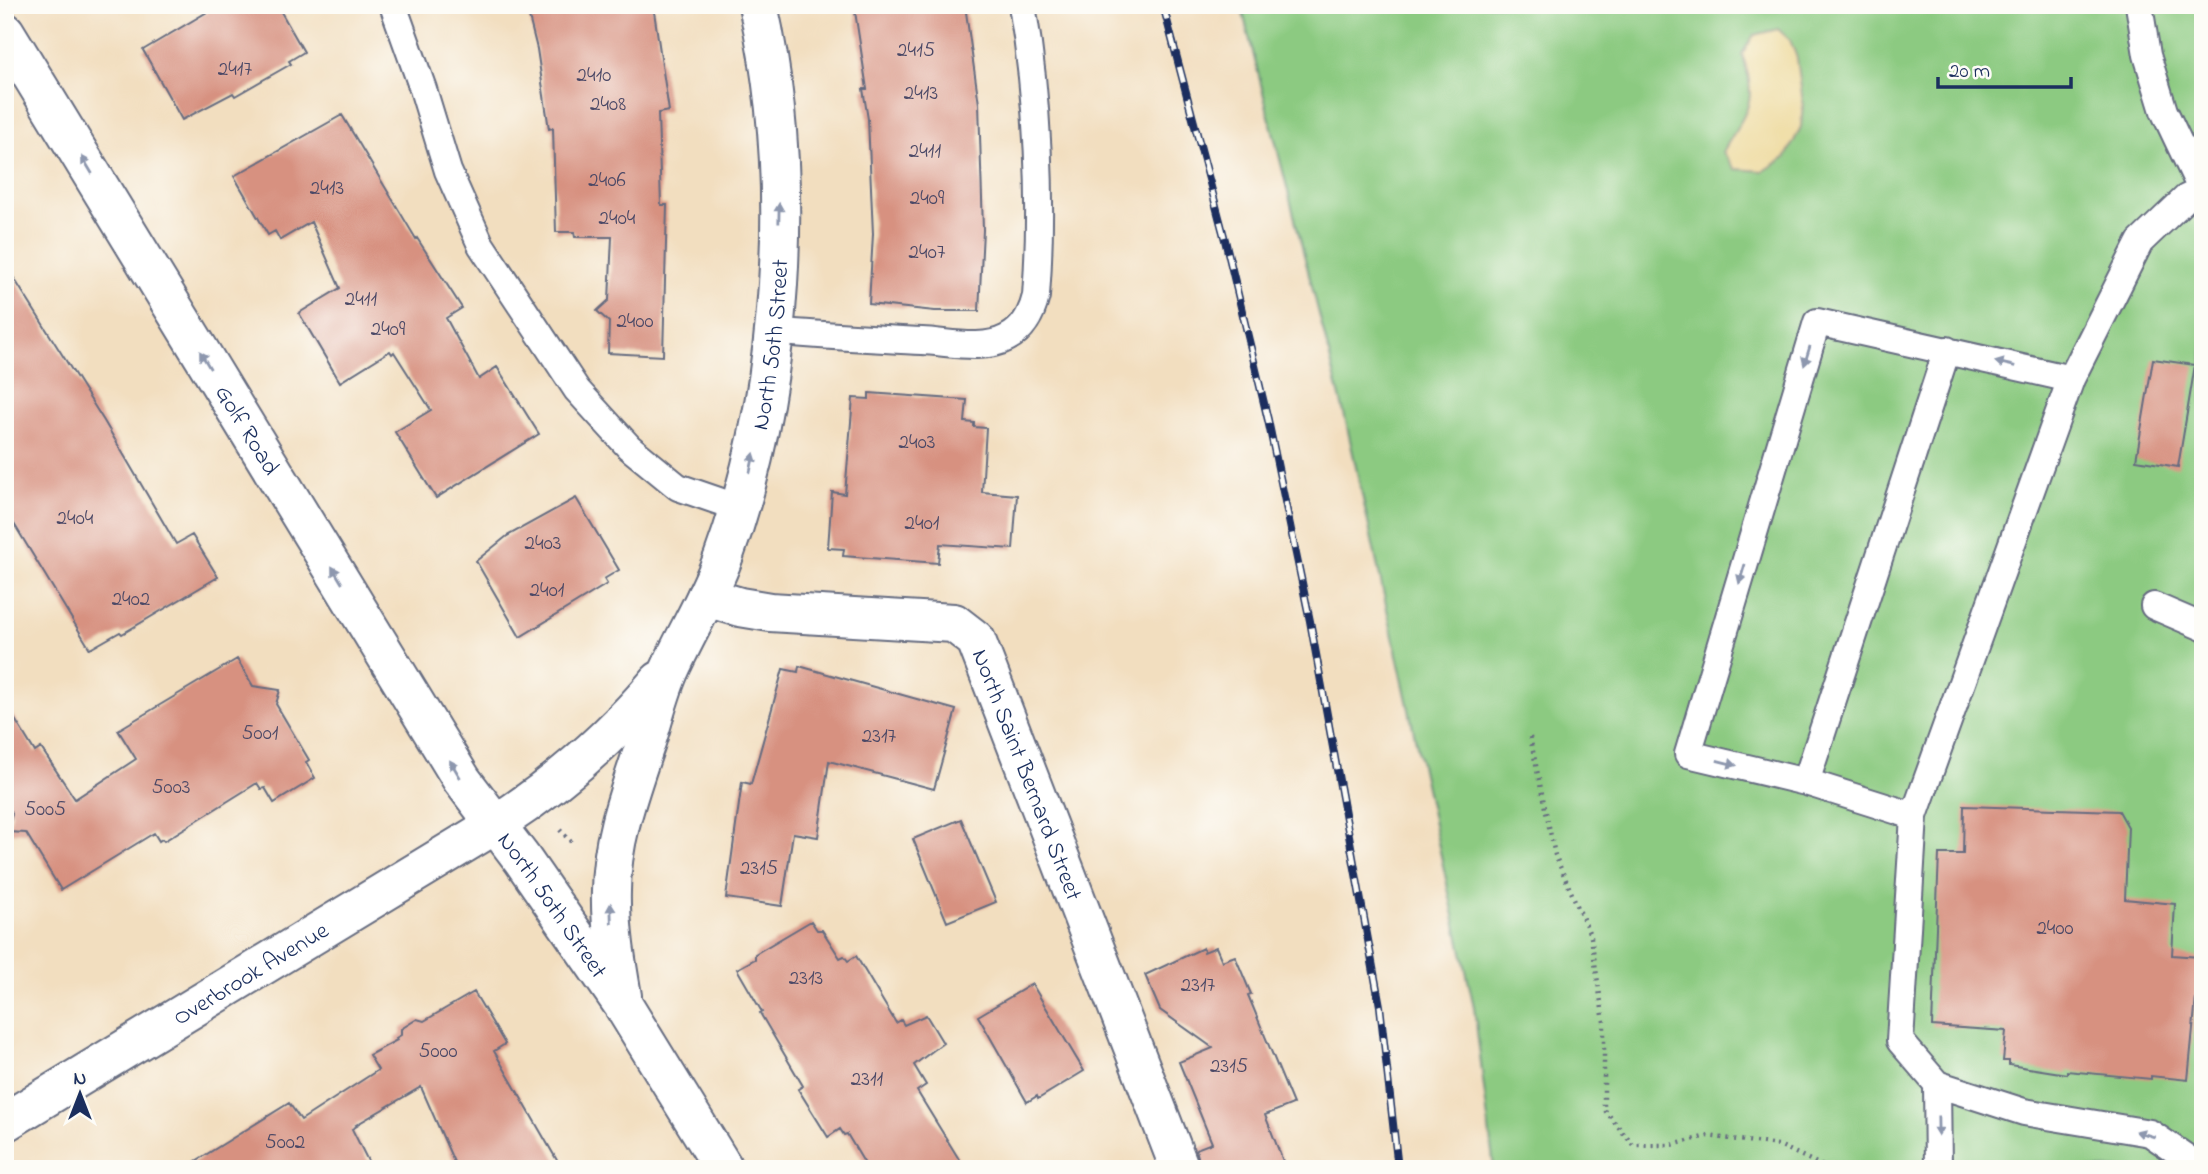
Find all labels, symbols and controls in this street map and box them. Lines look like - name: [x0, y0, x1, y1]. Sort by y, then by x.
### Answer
- house number: 2415: [897, 36, 935, 66]
- scale bar: [1938, 46, 2072, 90]
- house number: 2417: [218, 55, 253, 85]
- text: 20 m: [1949, 57, 1990, 87]
- house number: 2410: [577, 61, 611, 91]
- house number: 2413: [904, 79, 938, 109]
- house number: 2408: [590, 90, 626, 120]
- house number: 2411: [909, 137, 942, 167]
- one-way arrow: [81, 156, 93, 175]
- house number: 2406: [588, 166, 626, 196]
- house number: 2413: [310, 174, 344, 204]
- house number: 2409: [910, 184, 945, 214]
- one-way arrow: [773, 202, 785, 224]
- house number: 2404: [599, 204, 636, 234]
- house number: 2407: [909, 238, 946, 268]
- street label: North 50th Street: [744, 258, 799, 433]
- house number: 2411: [345, 285, 378, 315]
- house number: 2400: [616, 307, 654, 337]
- house number: 2409: [371, 315, 406, 345]
- one-way arrow: [1802, 346, 1812, 367]
- one-way arrow: [199, 350, 212, 369]
- one-way arrow: [1994, 358, 2016, 369]
- street label: Golf Road: [205, 379, 287, 483]
- house number: 2403: [899, 428, 935, 458]
- one-way arrow: [746, 452, 757, 474]
- house number: 2404: [57, 504, 94, 534]
- house number: 2401: [905, 509, 940, 539]
- house number: 2403: [525, 529, 561, 559]
- one-way arrow: [1736, 564, 1746, 585]
- one-way arrow: [330, 565, 343, 584]
- house number: 2401: [530, 576, 565, 606]
- house number: 2402: [112, 585, 150, 615]
- street label: North Saint Bernard Street: [961, 644, 1090, 906]
- house number: 5001: [242, 719, 279, 749]
- house number: 2317: [862, 722, 897, 752]
- one-way arrow: [1716, 758, 1738, 769]
- one-way arrow: [449, 759, 462, 778]
- house number: 5003: [152, 773, 190, 803]
- house number: 5005: [24, 795, 66, 825]
- street label: North 50th Street: [488, 826, 615, 986]
- house number: 2315: [740, 854, 778, 884]
- one-way arrow: [606, 902, 617, 924]
- street label: Overbrook Avenue: [167, 914, 336, 1036]
- house number: 2400: [2036, 914, 2074, 944]
- house number: 2313: [789, 964, 823, 994]
- house number: 2317: [1181, 971, 1216, 1001]
- house number: 5000: [418, 1037, 458, 1067]
- house number: 2315: [1210, 1052, 1248, 1082]
- north arrow: [46, 1058, 116, 1128]
- house number: 2311: [851, 1065, 884, 1095]
- text: N: [74, 1066, 87, 1093]
- one-way arrow: [1932, 1116, 1943, 1138]
- house number: 5002: [265, 1128, 305, 1158]
- one-way arrow: [2134, 1128, 2155, 1138]

